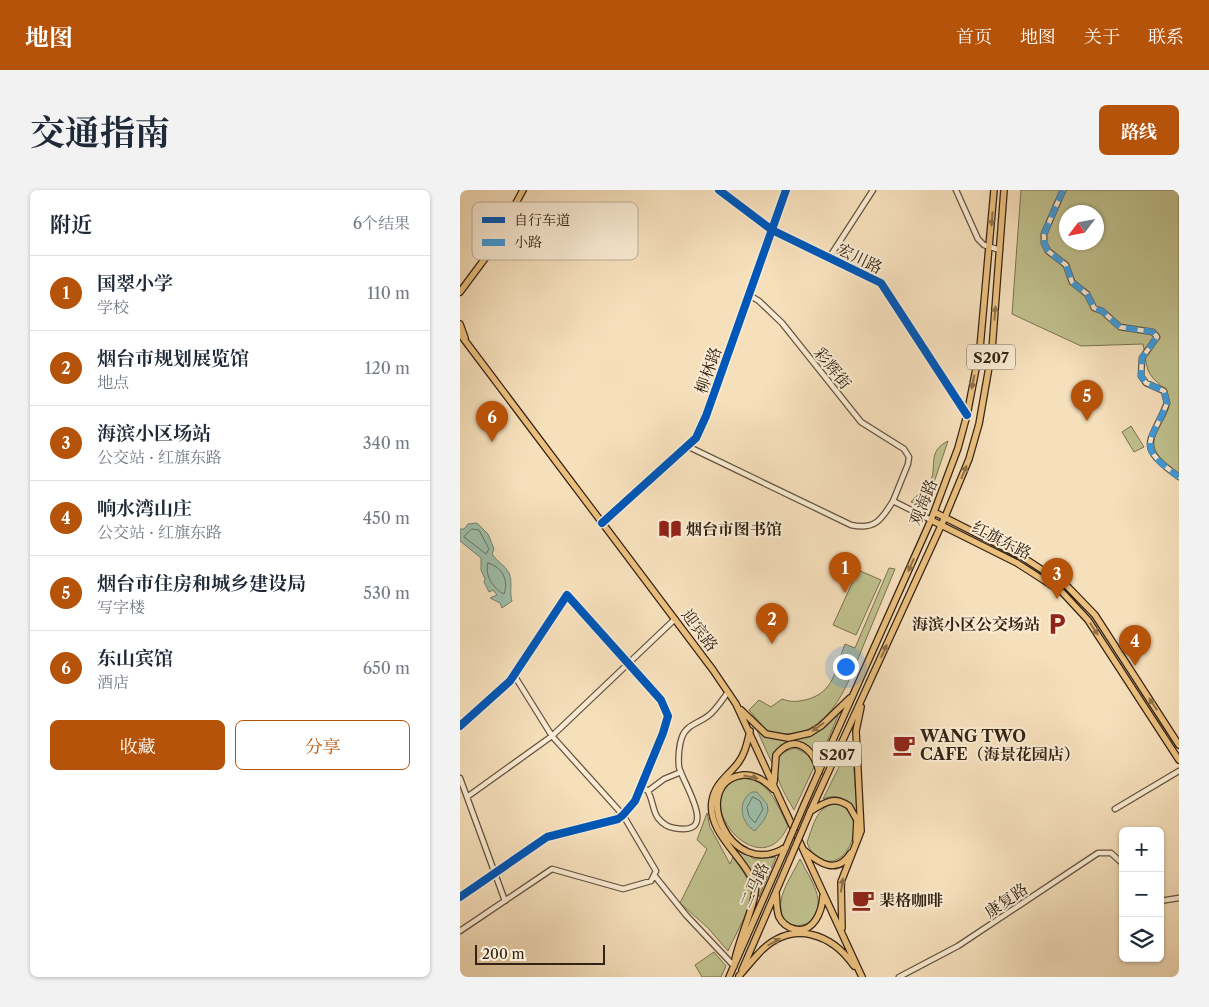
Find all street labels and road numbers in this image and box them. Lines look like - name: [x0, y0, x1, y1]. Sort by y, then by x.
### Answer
- street label: 宏川路: [834, 238, 886, 278]
- street label: 彩辉街: [810, 343, 856, 393]
- street label: 柳林路: [691, 344, 725, 396]
- road number: S207: [967, 344, 1015, 370]
- street label: 观海路: [905, 476, 941, 528]
- street label: 红旗东路: [969, 517, 1035, 563]
- street label: 迎宾路: [678, 605, 722, 655]
- road number: S207: [813, 742, 861, 766]
- street label: 二马路: [735, 859, 773, 911]
- street label: 康复路: [981, 878, 1031, 922]

